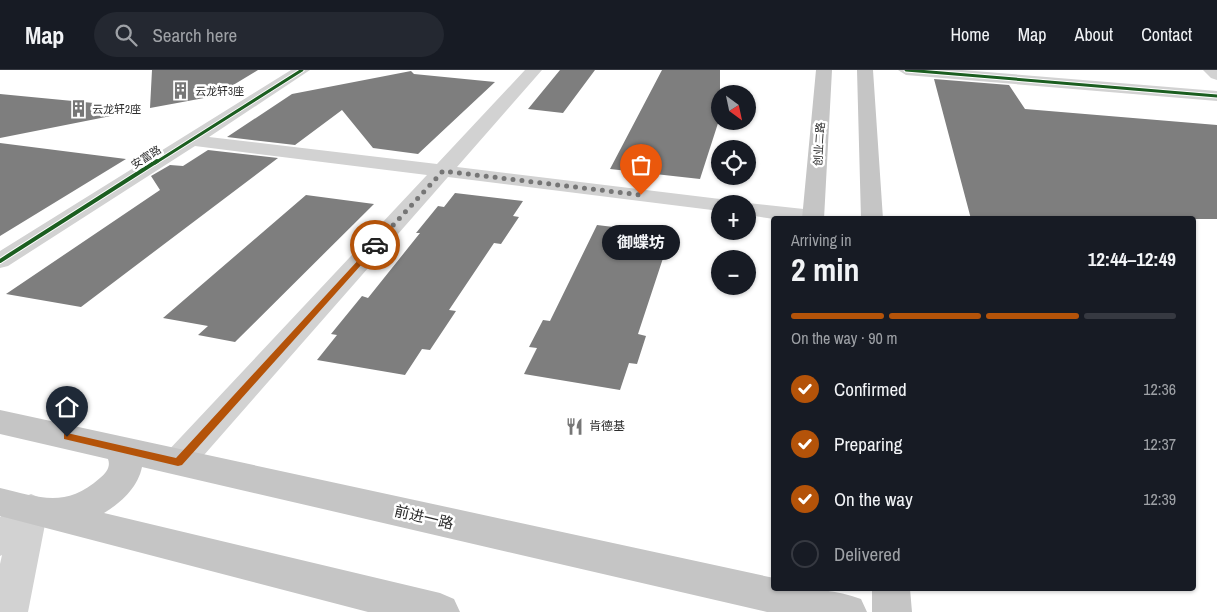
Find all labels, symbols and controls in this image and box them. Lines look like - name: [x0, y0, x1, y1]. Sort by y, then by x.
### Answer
- search box: [94, 12, 444, 57]
- text: Map: [25, 19, 64, 51]
- icon: search: [112, 21, 140, 49]
- text: Search here: [152, 22, 237, 48]
- text: Home: [950, 22, 990, 47]
- text: Map: [1018, 22, 1047, 47]
- text: About: [1075, 22, 1113, 47]
- text: Contact: [1141, 22, 1192, 47]
- building icon: 云龙轩3座: [171, 81, 191, 101]
- place label: 云龙轩3座: [195, 84, 244, 98]
- north arrow: [711, 85, 756, 130]
- map controls: [711, 85, 756, 295]
- building icon: 云龙轩2座: [68, 99, 88, 119]
- place label: 云龙轩2座: [92, 102, 141, 116]
- street label: 创业二路: [810, 122, 828, 166]
- button: locate: [711, 140, 756, 185]
- street label: 安富路: [128, 142, 164, 172]
- pin: [620, 144, 662, 195]
- icon: bag: [627, 151, 655, 179]
- button: +: [711, 195, 756, 240]
- courier: [350, 220, 400, 270]
- callout: 御蝶坊: [602, 225, 680, 260]
- text: Arriving in: [791, 229, 852, 251]
- icon: car: [361, 231, 389, 259]
- text: 御蝶坊: [617, 231, 665, 253]
- text: 12:44–12:49: [1088, 246, 1176, 272]
- text: 2 min: [791, 248, 860, 291]
- button: −: [711, 250, 756, 295]
- text: On the way · 90 m: [791, 327, 897, 349]
- icon: check: [791, 375, 819, 403]
- text: Confirmed: [834, 376, 907, 402]
- text: 12:36: [1143, 378, 1176, 400]
- pin: [46, 386, 88, 437]
- icon: home: [53, 393, 81, 421]
- restaurant icon: 肯德基: [565, 416, 585, 436]
- place label: 肯德基: [589, 418, 625, 434]
- icon: check: [791, 430, 819, 458]
- text: Preparing: [834, 431, 902, 457]
- text: 12:37: [1143, 433, 1176, 455]
- icon: check: [791, 485, 819, 513]
- text: On the way: [834, 486, 913, 512]
- text: 12:39: [1143, 488, 1176, 510]
- street label: 前进一路: [392, 500, 456, 534]
- text: Delivered: [834, 541, 901, 567]

